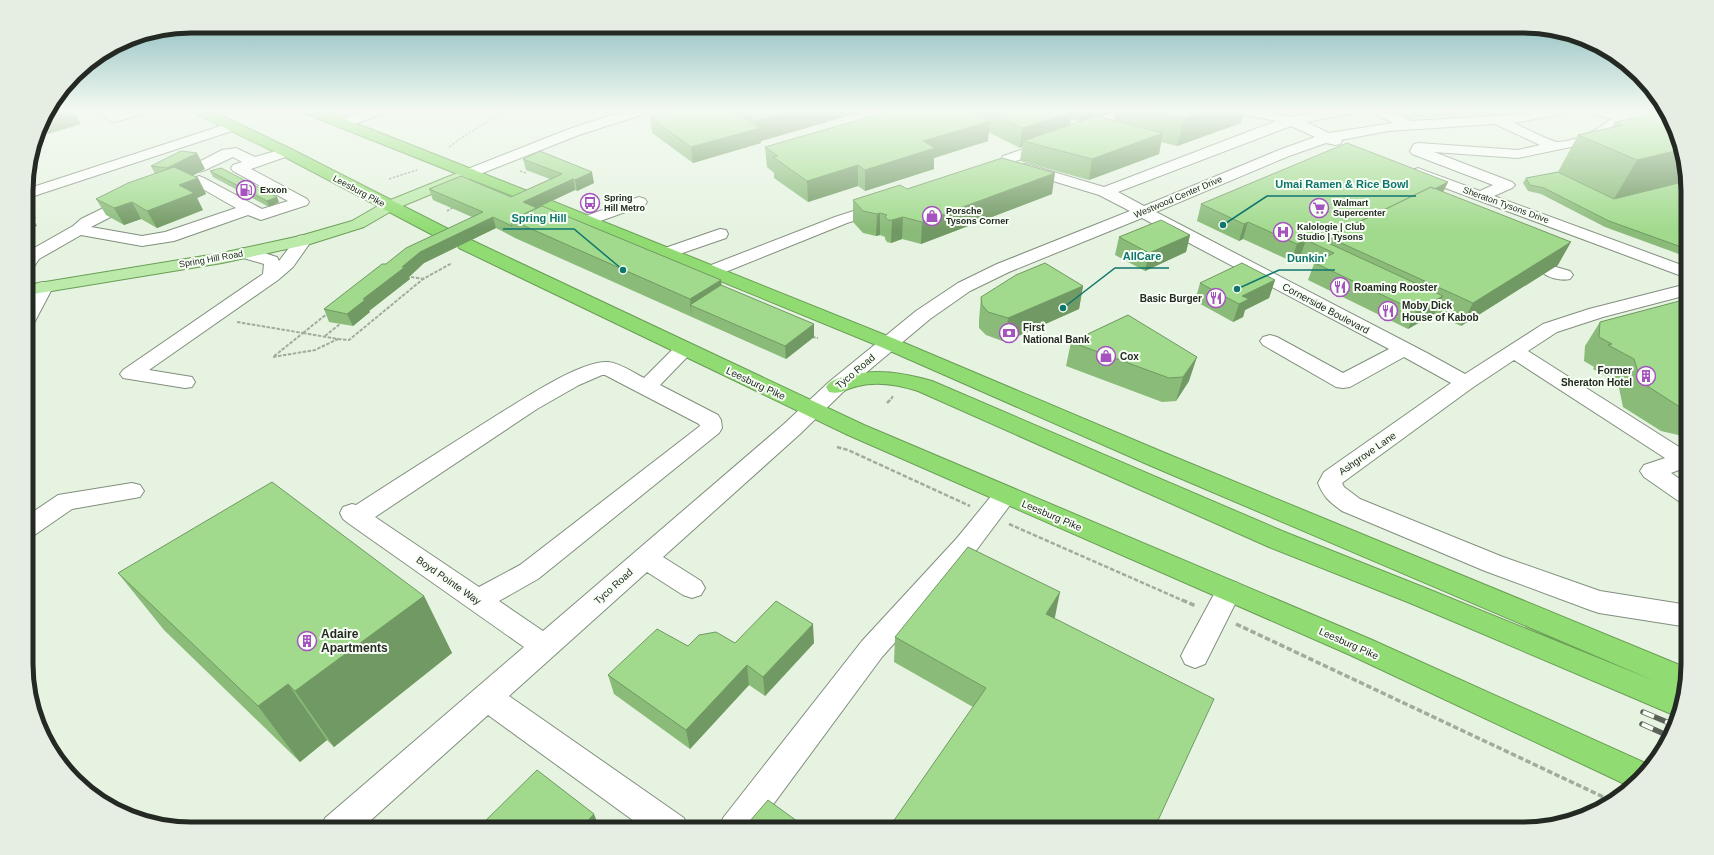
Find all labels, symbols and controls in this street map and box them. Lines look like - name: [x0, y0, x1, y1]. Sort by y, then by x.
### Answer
- street label: Leesburg Pike: [331, 173, 387, 209]
- callout: Umai Ramen & Rice Bowl: [1267, 173, 1416, 196]
- street label: Westwood Center Drive: [1132, 174, 1224, 220]
- text: Umai Ramen & Rice Bowl: [1275, 178, 1409, 190]
- fuel station icon: Exxon: [235, 179, 257, 201]
- place label: Exxon: [260, 185, 287, 195]
- street label: Sheraton Tysons Drive: [1462, 185, 1550, 225]
- bus stop icon: Spring Hill Metro: [579, 192, 601, 214]
- place label: Spring Hill Metro: [604, 193, 646, 213]
- supermarket icon: Walmart Supercenter: [1308, 197, 1330, 219]
- place label: Walmart Supercenter: [1333, 198, 1386, 218]
- shop icon: Porsche Tysons Corner: [921, 205, 943, 227]
- callout: Spring Hill: [503, 206, 574, 229]
- place label: Porsche Tysons Corner: [946, 206, 1009, 226]
- text: Spring Hill: [512, 212, 567, 224]
- hospital icon: Kalologie | Club Studio | Tysons: [1272, 221, 1294, 243]
- place label: Kalologie | Club Studio | Tysons: [1297, 222, 1366, 242]
- callout: AllCare: [1115, 245, 1169, 268]
- callout: Dunkin': [1279, 247, 1335, 270]
- street label: Spring Hill Road: [178, 248, 244, 270]
- text: AllCare: [1123, 250, 1161, 262]
- text: Dunkin': [1287, 252, 1327, 264]
- restaurant icon: Roaming Rooster: [1329, 276, 1351, 298]
- street label: Cornerside Boulevard: [1280, 281, 1371, 336]
- place label: Roaming Rooster: [1354, 282, 1437, 293]
- restaurant icon: Basic Burger: [1205, 287, 1227, 309]
- place label: Basic Burger: [1140, 293, 1202, 304]
- restaurant icon: Moby Dick House of Kabob: [1377, 300, 1399, 322]
- place label: Moby Dick House of Kabob: [1402, 300, 1479, 323]
- bank icon: First National Bank: [998, 322, 1020, 344]
- place label: First National Bank: [1023, 322, 1090, 345]
- shop icon: Cox: [1095, 345, 1117, 367]
- place label: Cox: [1120, 351, 1139, 362]
- street label: Tyco Road: [833, 352, 877, 391]
- street label: Leesburg Pike: [724, 365, 787, 402]
- place label: Former Sheraton Hotel: [1561, 365, 1632, 388]
- building icon: Former Sheraton Hotel: [1635, 365, 1657, 387]
- street label: Ashgrove Lane: [1337, 429, 1398, 477]
- street label: Leesburg Pike: [1020, 498, 1084, 533]
- street label: Boyd Pointe Way: [414, 554, 483, 607]
- street label: Tyco Road: [592, 566, 635, 606]
- street label: Leesburg Pike: [1317, 625, 1381, 662]
- place label: Adaire Apartments: [321, 627, 388, 655]
- building icon: Adaire Apartments: [296, 630, 318, 652]

